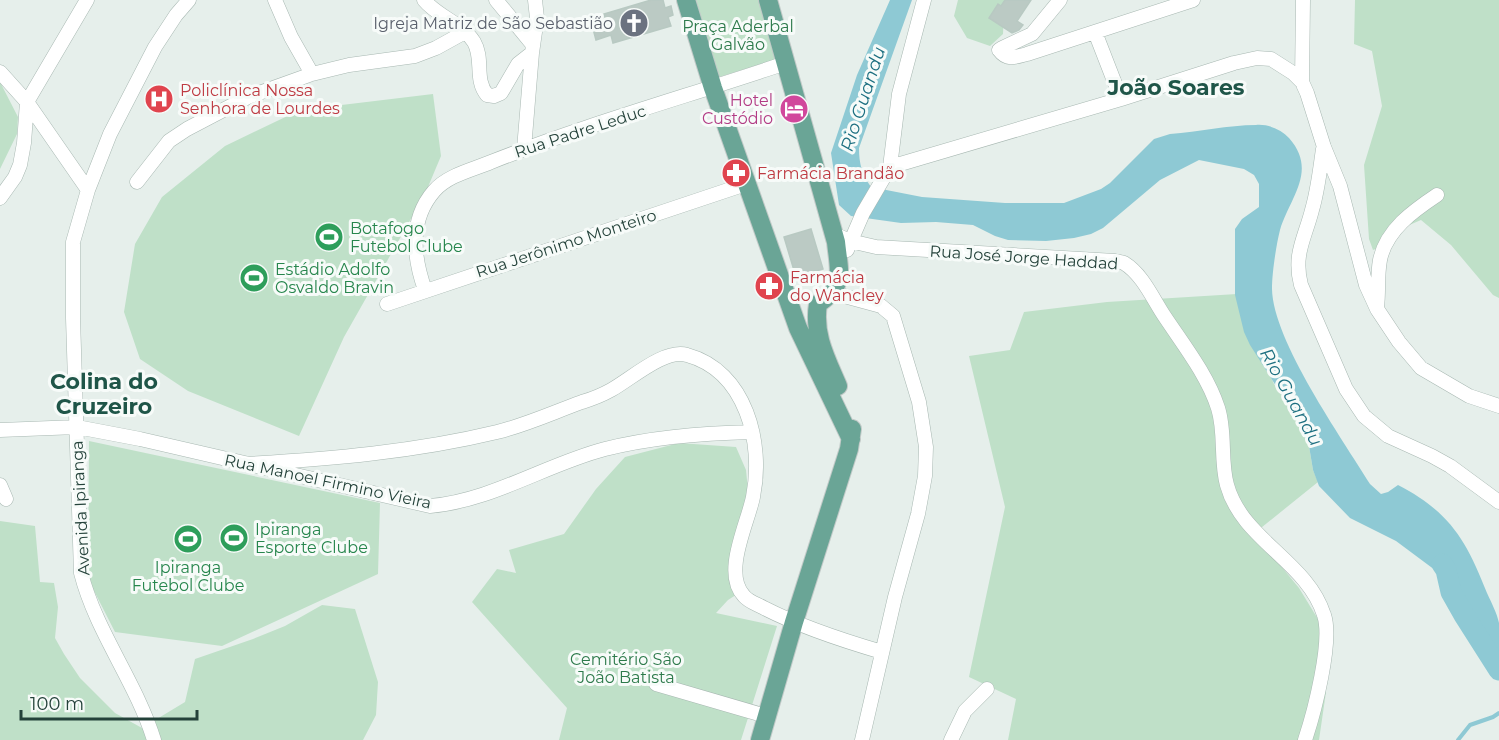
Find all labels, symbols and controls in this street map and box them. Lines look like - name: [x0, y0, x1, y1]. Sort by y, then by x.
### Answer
- church icon: Igreja Matriz de São Sebastião: [618, 7, 650, 39]
- place label: Igreja Matriz de São Sebastião: [373, 14, 613, 33]
- park label: Praça Aderbal Galvão: [682, 17, 794, 54]
- water label: Rio Guandu: [836, 44, 890, 154]
- district label: João Soares: [1106, 74, 1245, 101]
- place label: Policlínica Nossa Senhora de Lourdes: [180, 81, 340, 118]
- hospital icon: Policlínica Nossa Senhora de Lourdes: [143, 83, 175, 115]
- place label: Hotel Custódio: [702, 91, 773, 128]
- hotel icon: Hotel Custódio: [778, 93, 810, 125]
- street label: Rua Padre Leduc: [512, 101, 648, 162]
- pharmacy icon: Farmácia Brandão: [720, 157, 752, 189]
- place label: Farmácia Brandão: [757, 164, 904, 183]
- street label: Rua Jerônimo Monteiro: [473, 205, 659, 282]
- place label: Botafogo Futebol Clube: [350, 219, 463, 256]
- sports icon: Botafogo Futebol Clube: [313, 221, 345, 253]
- street label: Rua José Jorge Haddad: [929, 241, 1119, 274]
- place label: Estádio Adolfo Osvaldo Bravin: [275, 260, 394, 297]
- sports icon: Estádio Adolfo Osvaldo Bravin: [238, 262, 270, 294]
- place label: Farmácia do Wancley: [790, 268, 884, 305]
- pharmacy icon: Farmácia do Wancley: [753, 270, 785, 302]
- water label: Rio Guandu: [1255, 344, 1327, 450]
- district label: Colina do Cruzeiro: [50, 368, 158, 420]
- street label: Avenida Ipiranga: [67, 440, 94, 576]
- street label: Rua Manoel Firmino Vieira: [223, 450, 433, 513]
- place label: Ipiranga Esporte Clube: [255, 520, 368, 557]
- sports icon: Ipiranga Esporte Clube: [218, 522, 250, 554]
- sports icon: Ipiranga Futebol Clube: [172, 523, 204, 555]
- place label: Ipiranga Futebol Clube: [132, 558, 244, 595]
- park label: Cemitério São João Batista: [570, 650, 682, 687]
- scale bar: [21, 683, 196, 721]
- text: 100 m: [30, 693, 84, 715]

